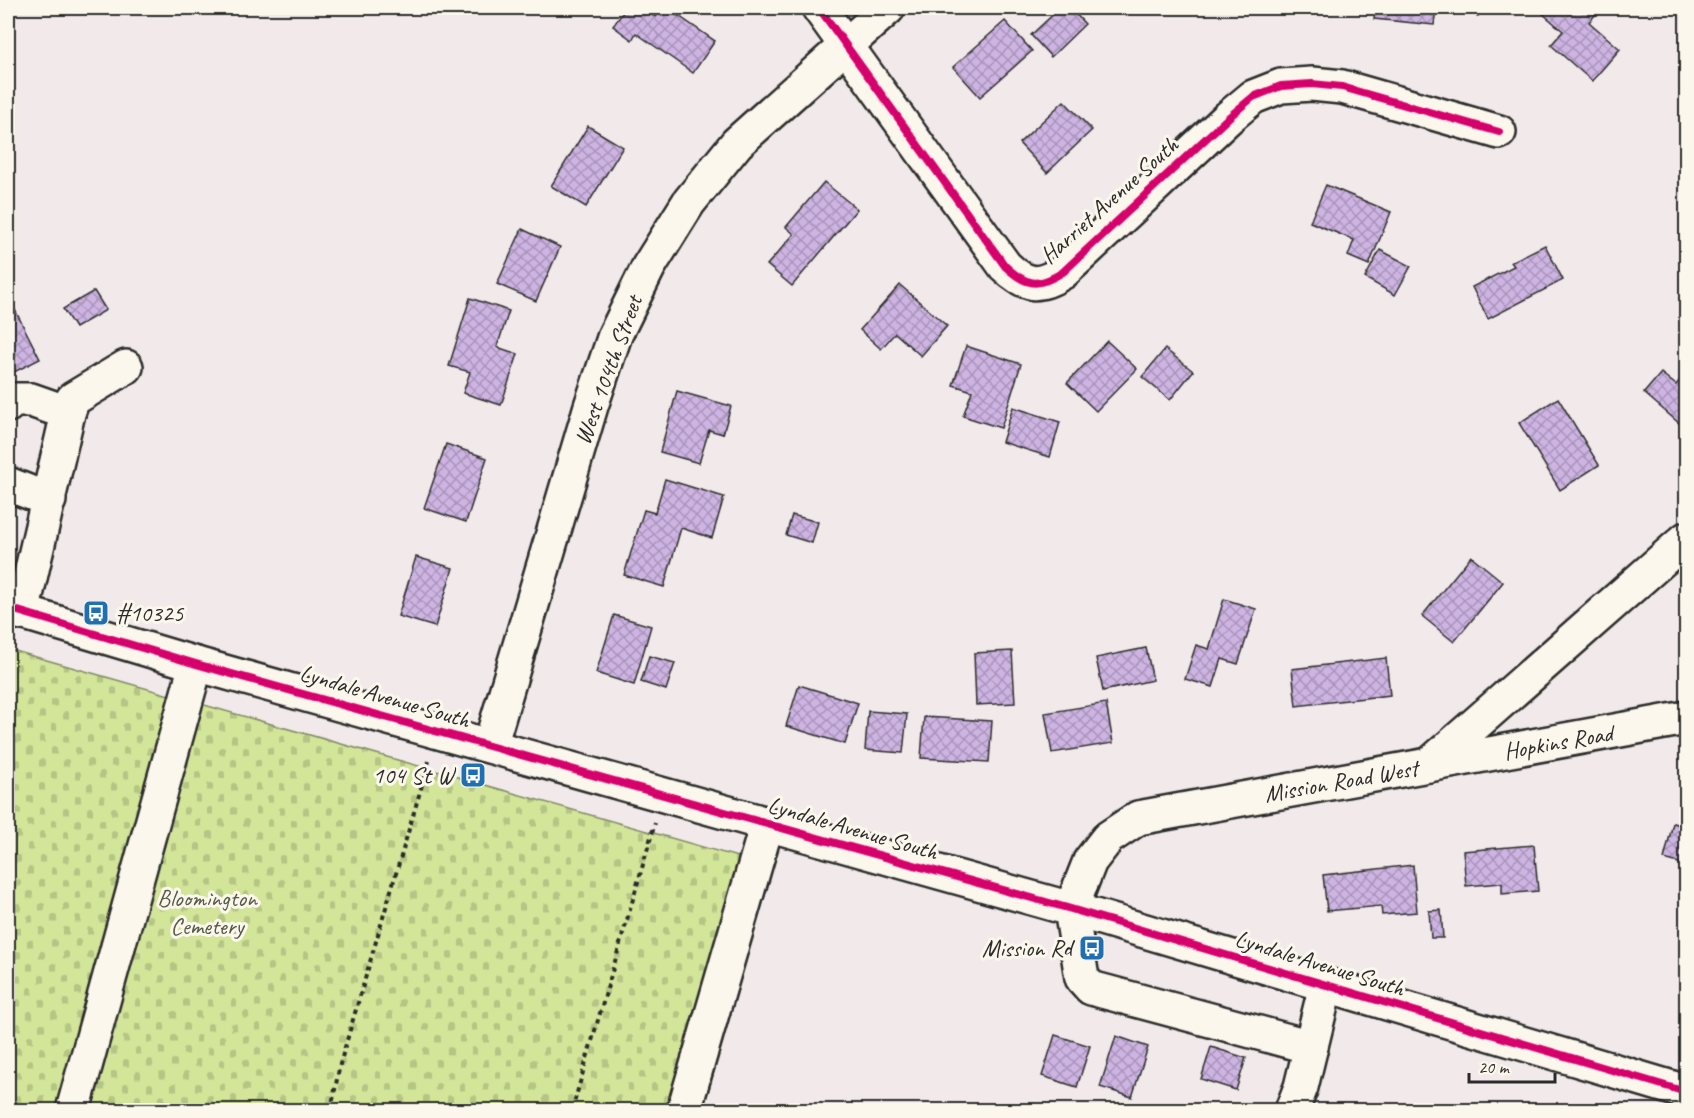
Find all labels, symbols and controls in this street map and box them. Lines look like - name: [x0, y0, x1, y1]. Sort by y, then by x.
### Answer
- street label: Harriet Avenue South: [1034, 129, 1185, 270]
- street label: West 104th Street: [567, 290, 649, 448]
- bus stop icon: #10325: [81, 598, 111, 628]
- place label: #10325: [116, 598, 185, 628]
- street label: Lyndale Avenue South: [297, 657, 474, 735]
- street label: Hopkins Road: [1501, 717, 1618, 766]
- street label: Mission Road West: [1262, 752, 1423, 809]
- place label: 104 St W: [373, 760, 457, 790]
- bus stop icon: 104 St W: [458, 760, 488, 790]
- street label: Lyndale Avenue South: [765, 789, 942, 867]
- park label: Bloomington Cemetery: [157, 883, 258, 941]
- street label: Lyndale Avenue South: [1232, 923, 1409, 1003]
- place label: Mission Rd: [982, 933, 1076, 963]
- bus stop icon: Mission Rd: [1077, 933, 1107, 963]
- scale bar: [1469, 1046, 1554, 1084]
- text: 20 m: [1478, 1056, 1511, 1078]

